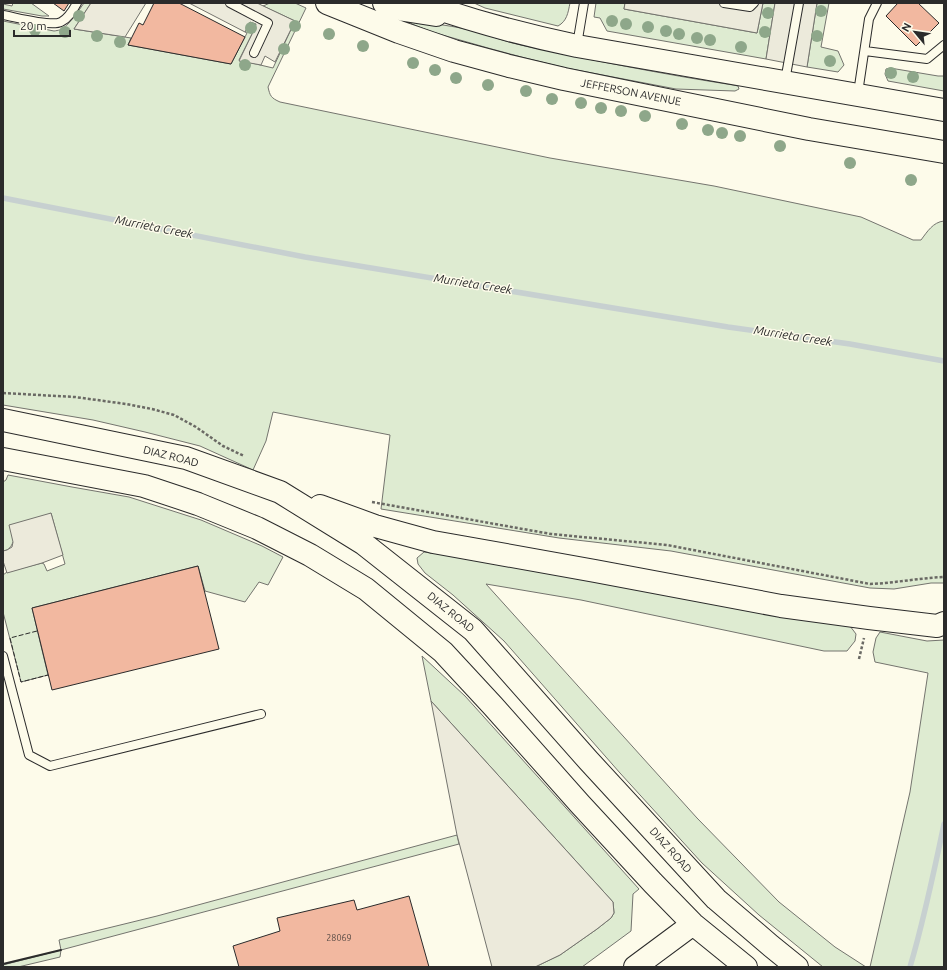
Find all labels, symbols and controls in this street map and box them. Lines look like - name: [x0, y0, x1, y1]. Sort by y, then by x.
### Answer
- scale bar: [14, 12, 70, 38]
- north arrow: [895, 12, 935, 52]
- text: 20 m: [20, 19, 47, 32]
- text: N: [899, 21, 913, 34]
- street label: JEFFERSON AVENUE: [580, 76, 682, 108]
- water label: Murrieta Creek: [114, 213, 195, 241]
- water label: Murrieta Creek: [433, 271, 514, 296]
- water label: Murrieta Creek: [753, 323, 834, 348]
- street label: DIAZ ROAD: [142, 443, 200, 469]
- street label: DIAZ ROAD: [425, 589, 477, 635]
- street label: DIAZ ROAD: [648, 825, 695, 875]
- house number: 28069: [326, 933, 352, 943]

